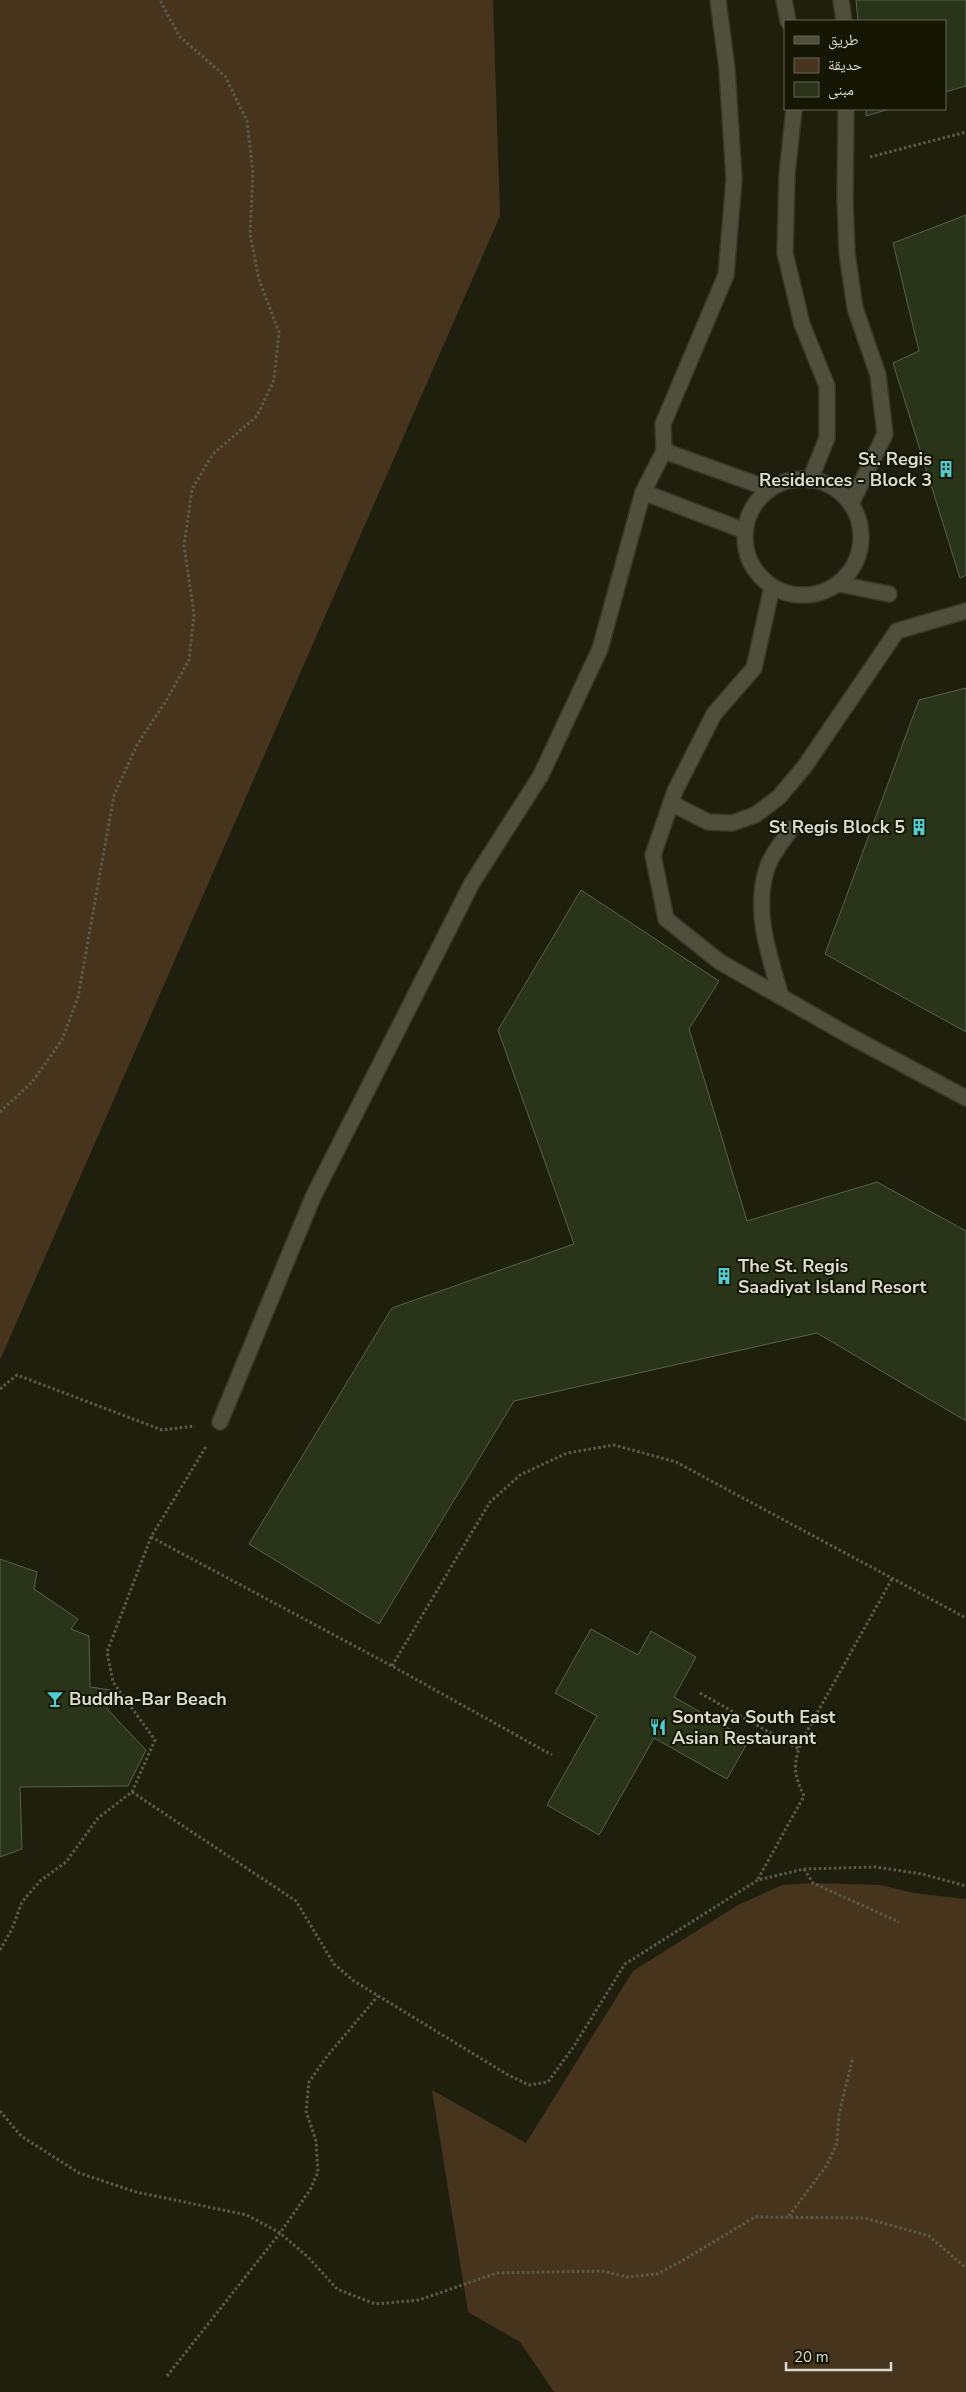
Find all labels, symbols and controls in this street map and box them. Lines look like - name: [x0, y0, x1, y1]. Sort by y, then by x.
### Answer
- legend: [784, 20, 946, 110]
- text: طريق: [828, 30, 859, 50]
- text: حديقة: [828, 55, 863, 75]
- text: مبنى: [828, 80, 854, 100]
- place label: St. Regis Residences - Block 3: [759, 447, 932, 492]
- building icon: St. Regis Residences - Block 3: [936, 459, 956, 479]
- place label: St Regis Block 5: [769, 815, 905, 839]
- building icon: St Regis Block 5: [909, 817, 929, 837]
- place label: The St. Regis Saadiyat Island Resort: [738, 1254, 927, 1299]
- building icon: The St. Regis Saadiyat Island Resort: [714, 1266, 734, 1286]
- place label: Buddha-Bar Beach: [69, 1687, 227, 1711]
- bar icon: Buddha-Bar Beach: [45, 1689, 65, 1709]
- place label: Sontaya South East Asian Restaurant: [672, 1705, 836, 1750]
- restaurant icon: Sontaya South East Asian Restaurant: [648, 1717, 668, 1737]
- scale bar: [786, 2340, 891, 2372]
- text: 20 m: [794, 2347, 829, 2367]

